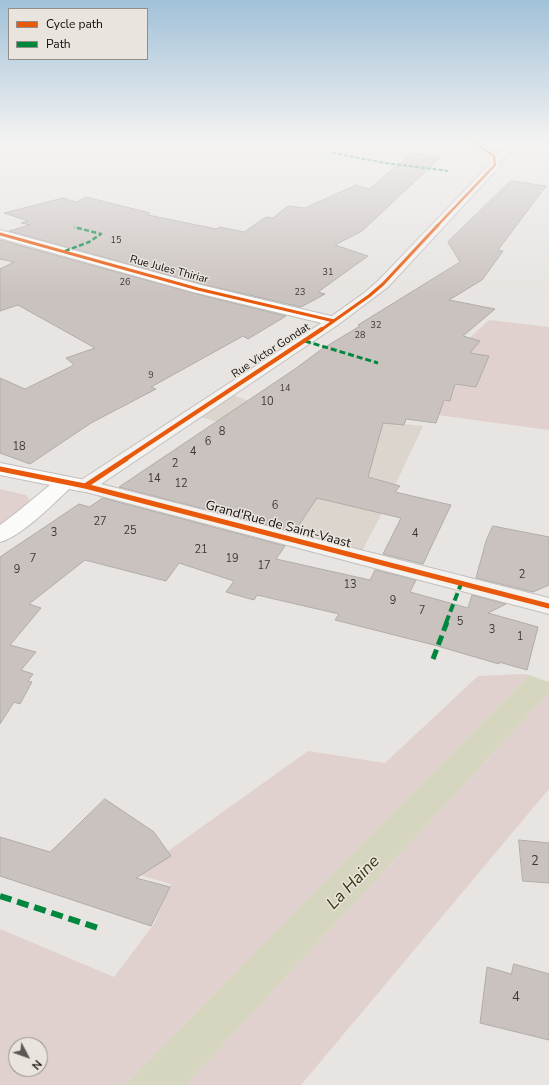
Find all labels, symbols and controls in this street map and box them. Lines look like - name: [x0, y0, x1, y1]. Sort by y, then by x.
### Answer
- legend: [8, 8, 148, 60]
- text: Cycle path: [46, 16, 103, 32]
- text: Path: [46, 36, 71, 52]
- house number: 15: [111, 236, 121, 246]
- street label: Rue Jules Thiriar: [128, 253, 210, 287]
- house number: 31: [323, 268, 333, 278]
- house number: 26: [120, 278, 130, 288]
- house number: 23: [295, 288, 305, 298]
- street label: Rue Victor Gondat: [229, 321, 313, 381]
- house number: 32: [371, 321, 381, 331]
- house number: 28: [355, 331, 365, 341]
- house number: 9: [148, 371, 154, 381]
- house number: 14: [280, 384, 290, 394]
- house number: 10: [260, 395, 274, 409]
- house number: 8: [219, 425, 225, 439]
- house number: 6: [205, 435, 211, 449]
- house number: 18: [12, 440, 26, 454]
- house number: 4: [190, 445, 196, 459]
- house number: 2: [172, 457, 178, 471]
- house number: 14: [147, 472, 161, 486]
- house number: 12: [174, 477, 188, 491]
- street label: Grand'Rue de Saint-Vaast: [203, 498, 353, 552]
- house number: 6: [272, 499, 278, 513]
- house number: 27: [93, 515, 107, 529]
- house number: 25: [123, 524, 137, 538]
- house number: 3: [51, 526, 57, 540]
- house number: 4: [412, 527, 418, 541]
- house number: 21: [194, 543, 208, 557]
- house number: 7: [30, 552, 36, 566]
- house number: 19: [225, 552, 239, 566]
- house number: 17: [257, 559, 271, 573]
- house number: 9: [14, 563, 20, 577]
- house number: 2: [519, 568, 525, 582]
- house number: 13: [343, 578, 357, 592]
- house number: 9: [390, 594, 396, 608]
- house number: 7: [419, 604, 425, 618]
- house number: 5: [457, 615, 463, 629]
- house number: 3: [489, 623, 495, 637]
- house number: 1: [517, 630, 523, 644]
- water label: La Haine: [323, 852, 385, 914]
- house number: 2: [531, 854, 539, 870]
- house number: 4: [512, 990, 520, 1006]
- north arrow: [8, 1037, 48, 1077]
- text: N: [28, 1057, 45, 1073]

